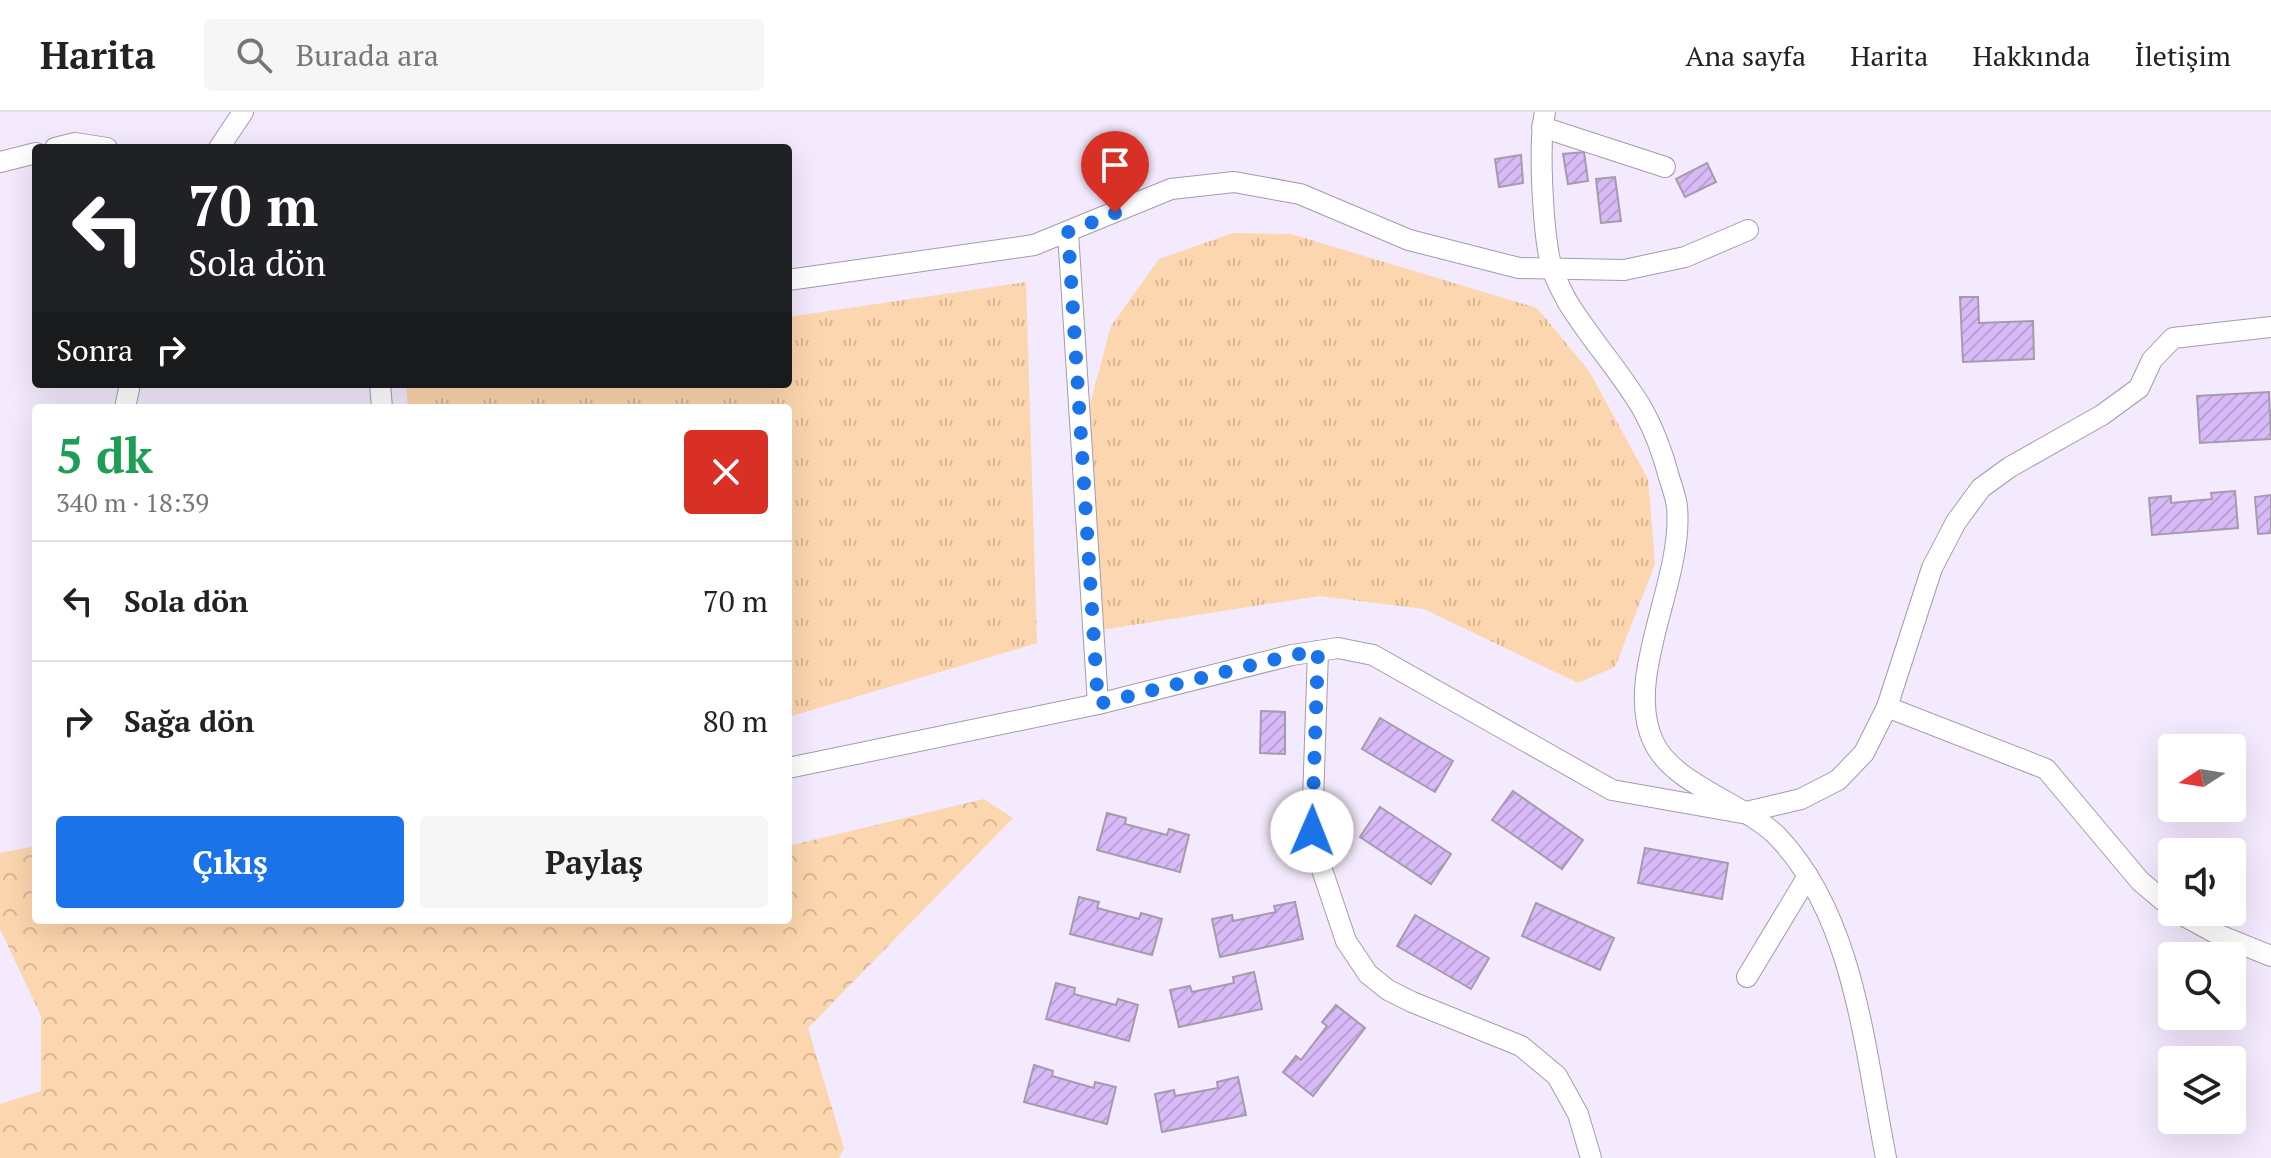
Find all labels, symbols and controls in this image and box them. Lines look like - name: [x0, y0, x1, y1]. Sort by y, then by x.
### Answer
- search box: [204, 19, 764, 91]
- text: Harita: [40, 30, 156, 80]
- icon: search: [232, 33, 276, 77]
- text: Burada ara: [296, 35, 439, 75]
- text: Ana sayfa: [1685, 37, 1806, 74]
- text: Harita: [1850, 37, 1928, 74]
- text: Hakkında: [1972, 37, 2091, 74]
- text: İletişim: [2135, 37, 2231, 74]
- pin: [1081, 131, 1149, 213]
- icon: arrive: [1093, 143, 1137, 187]
- text: 70 m: [188, 168, 318, 242]
- icon: left: [56, 176, 160, 280]
- text: Sola dön: [188, 239, 326, 286]
- icon: right: [149, 328, 193, 372]
- text: Sonra: [56, 330, 133, 370]
- text: 5 dk: [56, 423, 153, 487]
- button: close: [684, 430, 768, 514]
- text: 340 m · 18:39: [56, 485, 209, 519]
- icon: left: [56, 579, 100, 623]
- text: Sola dön: [124, 581, 248, 621]
- text: 70 m: [703, 581, 768, 621]
- icon: right: [56, 699, 100, 743]
- text: Sağa dön: [124, 701, 254, 741]
- text: 80 m: [703, 701, 768, 741]
- north arrow: [2158, 734, 2246, 822]
- map controls: [2158, 734, 2246, 1134]
- position arrow: [1270, 789, 1354, 873]
- button: Çıkış: [56, 816, 404, 908]
- button: Paylaş: [420, 816, 768, 908]
- button: sound: [2158, 838, 2246, 926]
- button: search: [2158, 942, 2246, 1030]
- button: layers: [2158, 1046, 2246, 1134]

